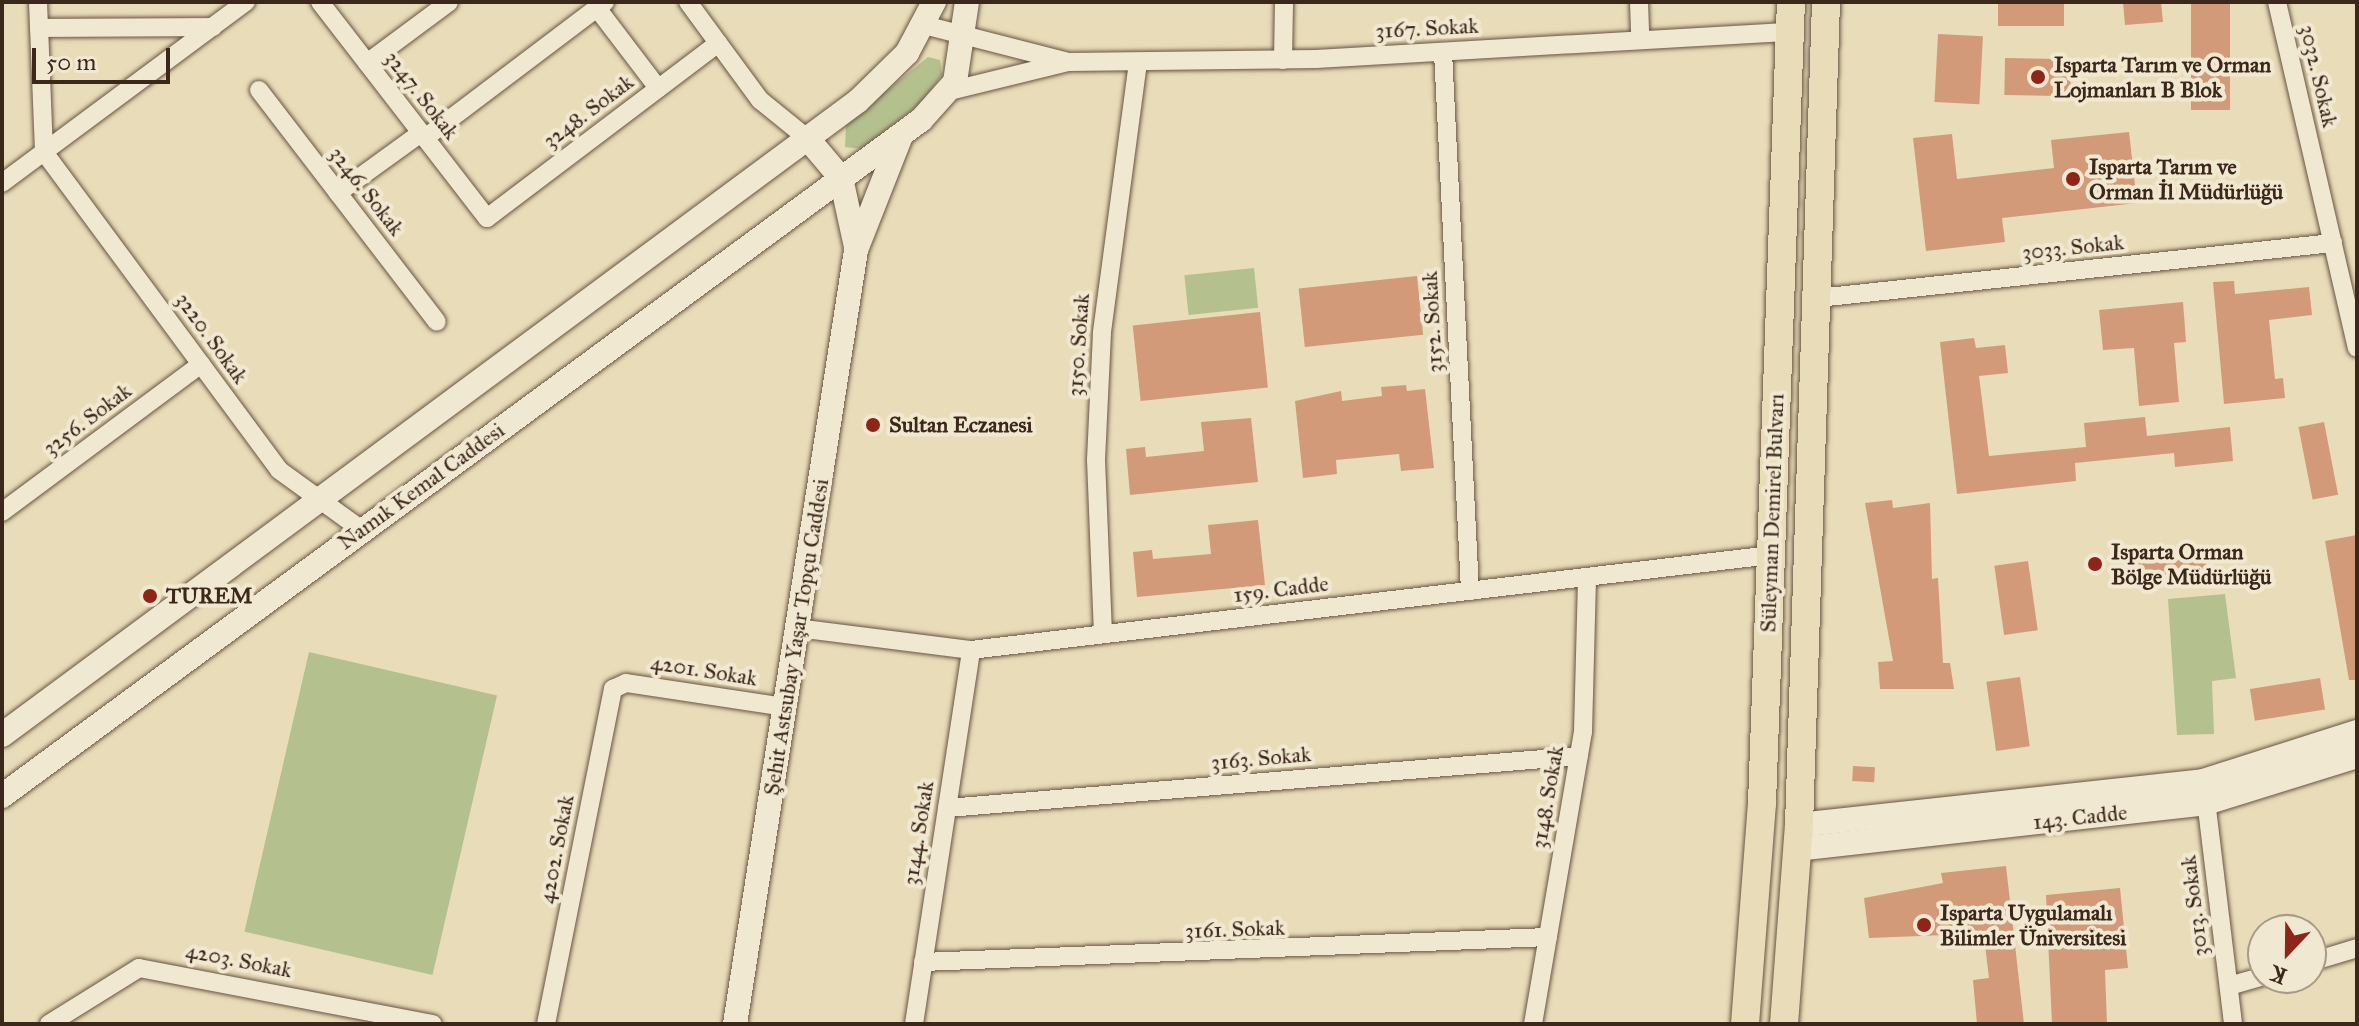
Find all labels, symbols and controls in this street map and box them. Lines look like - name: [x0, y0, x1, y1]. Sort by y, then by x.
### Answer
- street label: 3167. Sokak: [1375, 12, 1479, 44]
- street label: 3032. Sokak: [2294, 22, 2344, 130]
- scale bar: [36, 32, 174, 82]
- street label: 3247. Sokak: [379, 45, 465, 145]
- text: 50 m: [46, 47, 96, 77]
- place label: Isparta Tarım ve Orman Lojmanları B Blok: [2054, 51, 2271, 102]
- street label: 3248. Sokak: [538, 68, 638, 154]
- marker: Isparta Tarım ve Orman Lojmanları B Blok: [2029, 68, 2047, 86]
- street label: 3246. Sokak: [324, 141, 410, 241]
- place label: Isparta Tarım ve Orman İl Müdürlüğü: [2089, 153, 2283, 204]
- marker: Isparta Tarım ve Orman İl Müdürlüğü: [2064, 170, 2082, 188]
- street label: 3033. Sokak: [2021, 229, 2125, 265]
- street label: 3152. Sokak: [1416, 271, 1448, 373]
- street label: 3220. Sokak: [170, 287, 254, 389]
- street label: 3150. Sokak: [1061, 293, 1095, 397]
- street label: 3256. Sokak: [38, 377, 136, 461]
- street label: Süleyman Demirel Bulvarı: [1755, 393, 1789, 633]
- place label: Sultan Eczanesi: [889, 412, 1033, 438]
- marker: Sultan Eczanesi: [864, 416, 882, 434]
- street label: Namık Kemal Caddesi: [333, 417, 509, 555]
- street label: Şehit Astsubay Yaşar Topçu Caddesi: [758, 477, 834, 797]
- place label: Isparta Orman Bölge Müdürlüğü: [2111, 538, 2271, 590]
- marker: Isparta Orman Bölge Müdürlüğü: [2086, 555, 2104, 573]
- street label: 159. Cadde: [1232, 570, 1330, 608]
- place label: TUREM: [166, 583, 252, 609]
- marker: TUREM: [141, 587, 159, 605]
- street label: 4201. Sokak: [649, 649, 759, 691]
- street label: 3163. Sokak: [1210, 740, 1312, 776]
- street label: 3148. Sokak: [1525, 743, 1569, 851]
- street label: 3144. Sokak: [897, 779, 939, 887]
- street label: 4202. Sokak: [533, 792, 579, 906]
- street label: 143. Cadde: [2032, 799, 2128, 835]
- street label: 3013. Sokak: [2175, 854, 2213, 958]
- place label: Isparta Uygulamalı Bilimler Üniversitesi: [1940, 899, 2126, 950]
- street label: 3161. Sokak: [1185, 914, 1285, 944]
- north arrow: [2247, 914, 2327, 994]
- marker: Isparta Uygulamalı Bilimler Üniversitesi: [1915, 916, 1933, 934]
- street label: 4203. Sokak: [184, 937, 294, 983]
- text: K: [2266, 959, 2291, 990]

